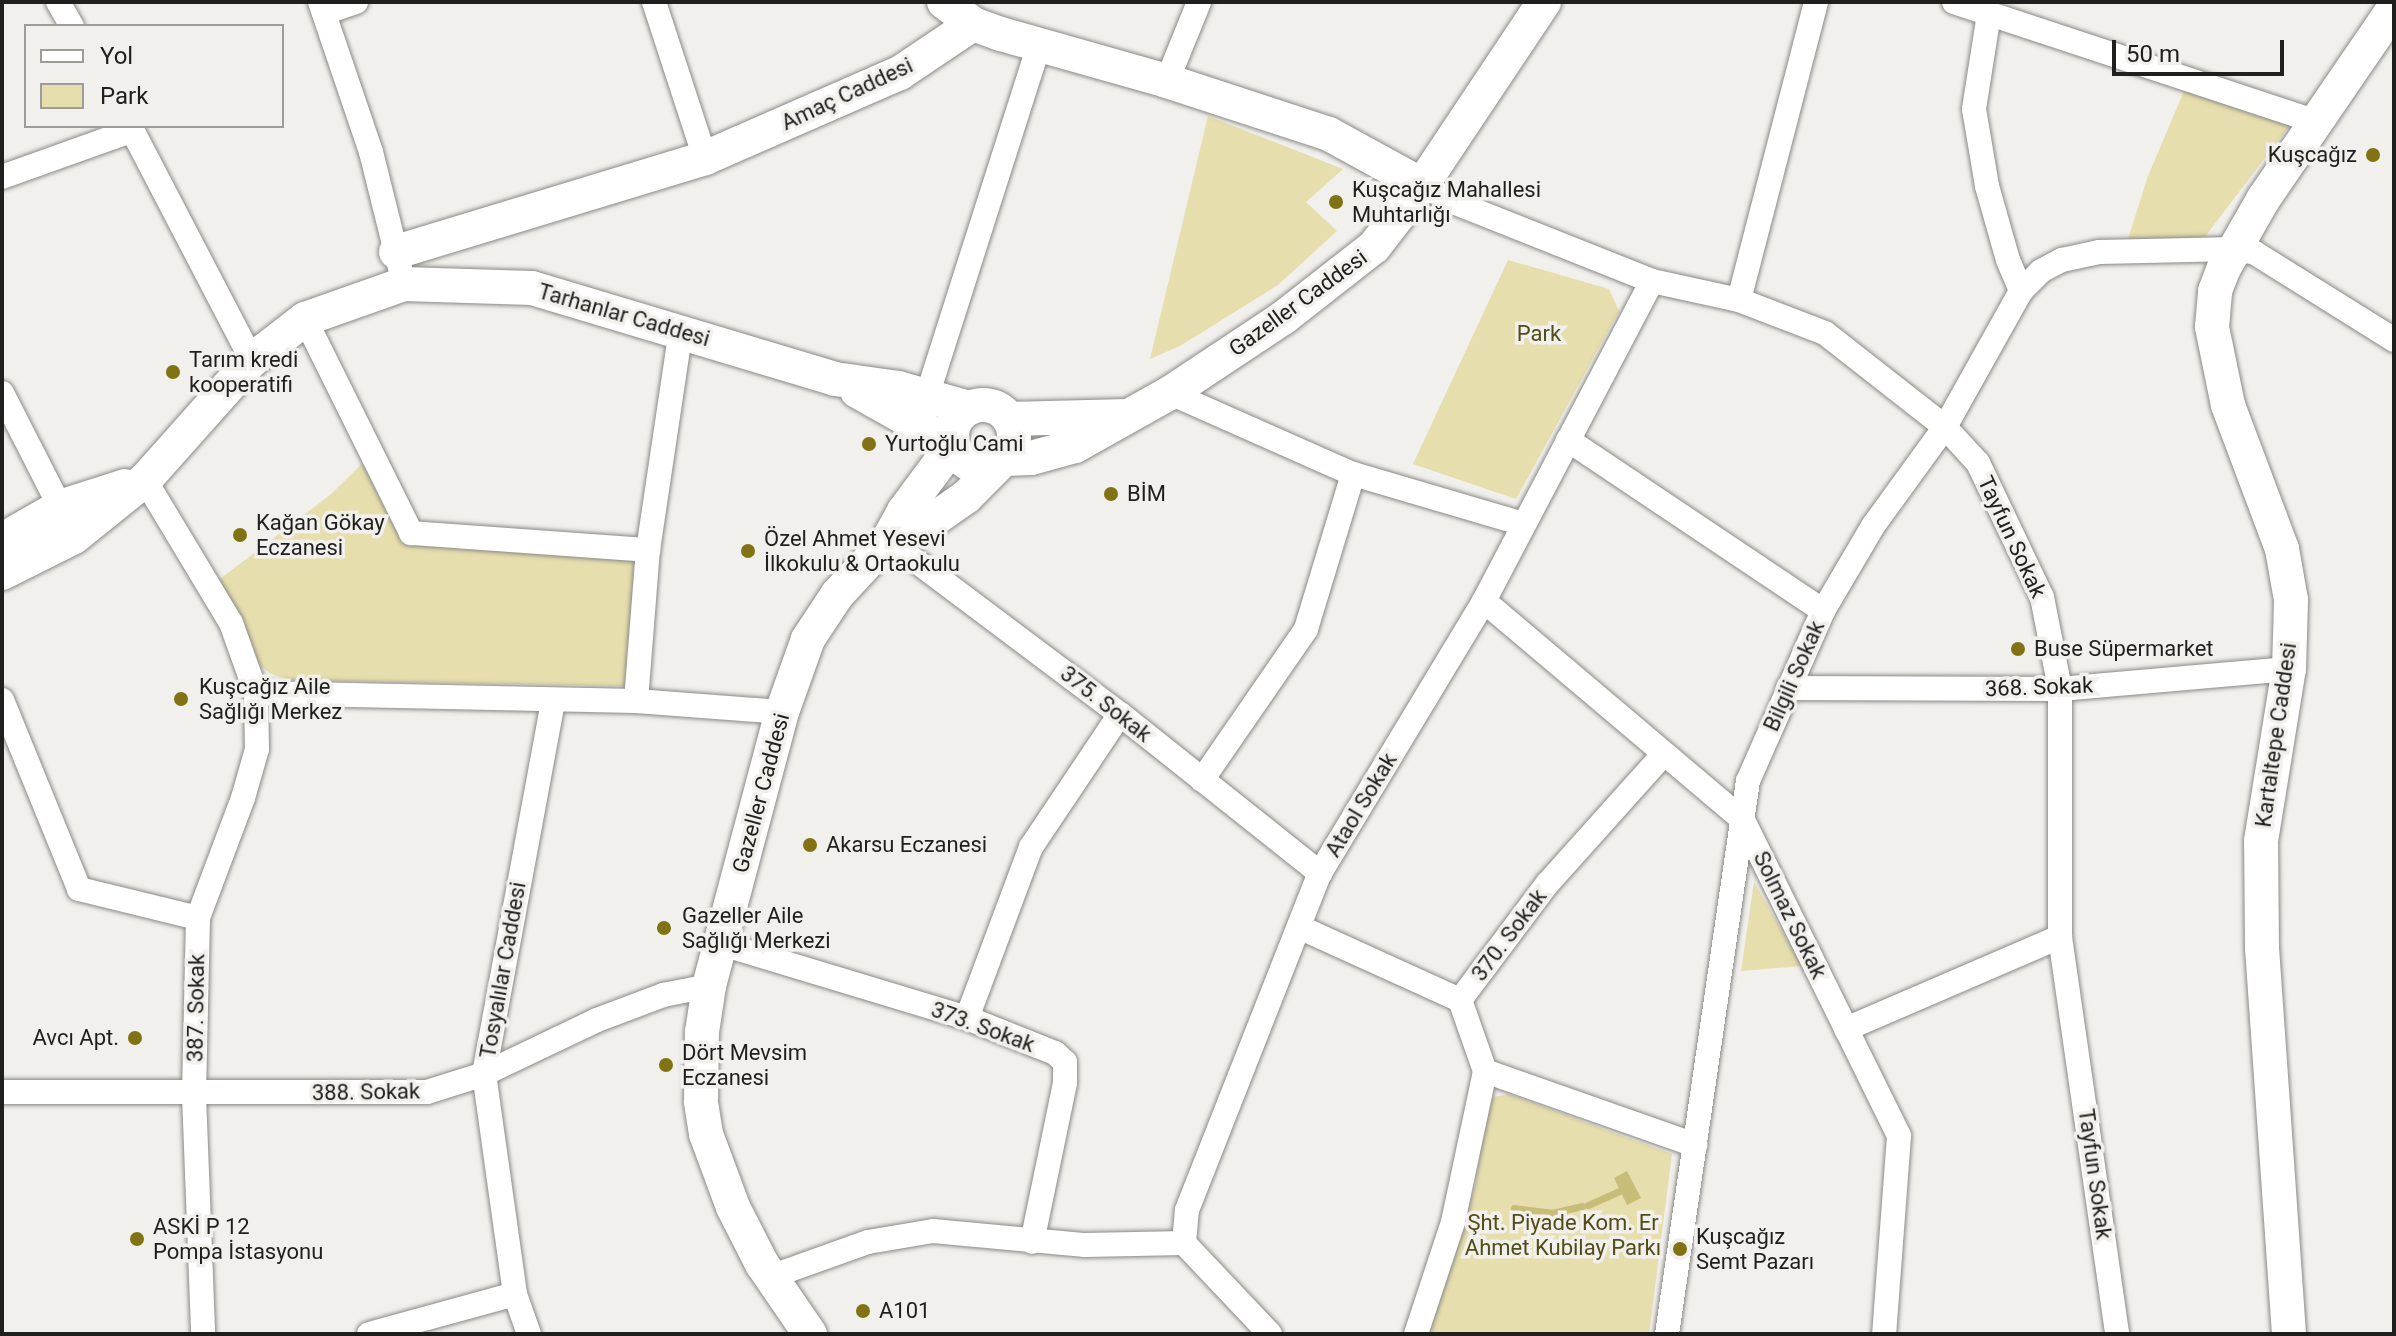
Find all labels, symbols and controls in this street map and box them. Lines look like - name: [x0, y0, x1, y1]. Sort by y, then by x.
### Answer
- legend: [24, 24, 284, 128]
- scale bar: [2116, 24, 2288, 74]
- text: 50 m: [2126, 40, 2180, 68]
- text: Yol: [100, 42, 133, 70]
- street label: Amaç Caddesi: [777, 52, 917, 136]
- text: Park: [100, 82, 148, 110]
- place label: Kuşcağız: [2268, 142, 2357, 168]
- marker: Kuşcağız: [2364, 146, 2382, 164]
- place label: Kuşcağız Mahallesi Muhtarlığı: [1352, 176, 1541, 228]
- marker: Kuşcağız Mahallesi Muhtarlığı: [1327, 193, 1345, 211]
- street label: Gazeller Caddesi: [1224, 244, 1372, 362]
- street label: Tarhanlar Caddesi: [535, 278, 713, 352]
- park label: Park: [1517, 321, 1561, 347]
- place label: Tarım kredi kooperatifi: [189, 346, 298, 398]
- marker: Tarım kredi kooperatifi: [164, 363, 182, 381]
- place label: Yurtoğlu Cami: [885, 431, 1024, 457]
- marker: Yurtoğlu Cami: [860, 435, 878, 453]
- street label: Tayfun Sokak: [1972, 472, 2052, 602]
- place label: BİM: [1127, 481, 1166, 507]
- marker: BİM: [1102, 485, 1120, 503]
- place label: Kağan Gökay Eczanesi: [256, 509, 385, 560]
- place label: Özel Ahmet Yesevi İlkokulu & Ortaokulu: [764, 525, 960, 576]
- marker: Kağan Gökay Eczanesi: [231, 526, 249, 544]
- marker: Özel Ahmet Yesevi İlkokulu & Ortaokulu: [739, 542, 757, 560]
- street label: Bilgili Sokak: [1758, 617, 1830, 735]
- place label: Buse Süpermarket: [2034, 636, 2213, 662]
- marker: Buse Süpermarket: [2009, 640, 2027, 658]
- street label: Kartaltepe Caddesi: [2250, 641, 2302, 829]
- street label: 375. Sokak: [1055, 660, 1157, 748]
- street label: 368. Sokak: [1984, 672, 2094, 702]
- place label: Kuşcağız Aile Sağlığı Merkez: [199, 673, 342, 724]
- marker: Kuşcağız Aile Sağlığı Merkez: [170, 688, 192, 710]
- street label: Gazeller Caddesi: [727, 710, 795, 876]
- street label: Ataol Sokak: [1320, 748, 1402, 862]
- place label: Akarsu Eczanesi: [826, 832, 987, 858]
- marker: Akarsu Eczanesi: [801, 836, 819, 854]
- street label: Solmaz Sokak: [1748, 847, 1832, 983]
- street label: Tosyalılar Caddesi: [474, 880, 532, 1060]
- street label: 370. Sokak: [1466, 884, 1552, 986]
- place label: Gazeller Aile Sağlığı Merkezi: [682, 902, 831, 954]
- marker: Gazeller Aile Sağlığı Merkezi: [653, 917, 675, 939]
- street label: 387. Sokak: [182, 954, 210, 1062]
- street label: 373. Sokak: [928, 996, 1038, 1058]
- place label: Avcı Apt.: [33, 1025, 119, 1051]
- marker: Avcı Apt.: [126, 1029, 144, 1047]
- place label: Dört Mevsim Eczanesi: [682, 1039, 807, 1090]
- marker: Dört Mevsim Eczanesi: [657, 1056, 675, 1074]
- street label: 388. Sokak: [312, 1078, 420, 1106]
- street label: Tayfun Sokak: [2073, 1107, 2117, 1241]
- park label: Şht. Piyade Kom. Er Ahmet Kubilay Parkı: [1465, 1209, 1661, 1260]
- place label: ASKİ P 12 Pompa İstasyonu: [153, 1213, 323, 1264]
- place label: Kuşcağız Semt Pazarı: [1696, 1223, 1814, 1274]
- marker: ASKİ P 12 Pompa İstasyonu: [128, 1230, 146, 1248]
- marker: Kuşcağız Semt Pazarı: [1671, 1240, 1689, 1258]
- place label: A101: [879, 1298, 930, 1324]
- marker: A101: [854, 1302, 872, 1320]

